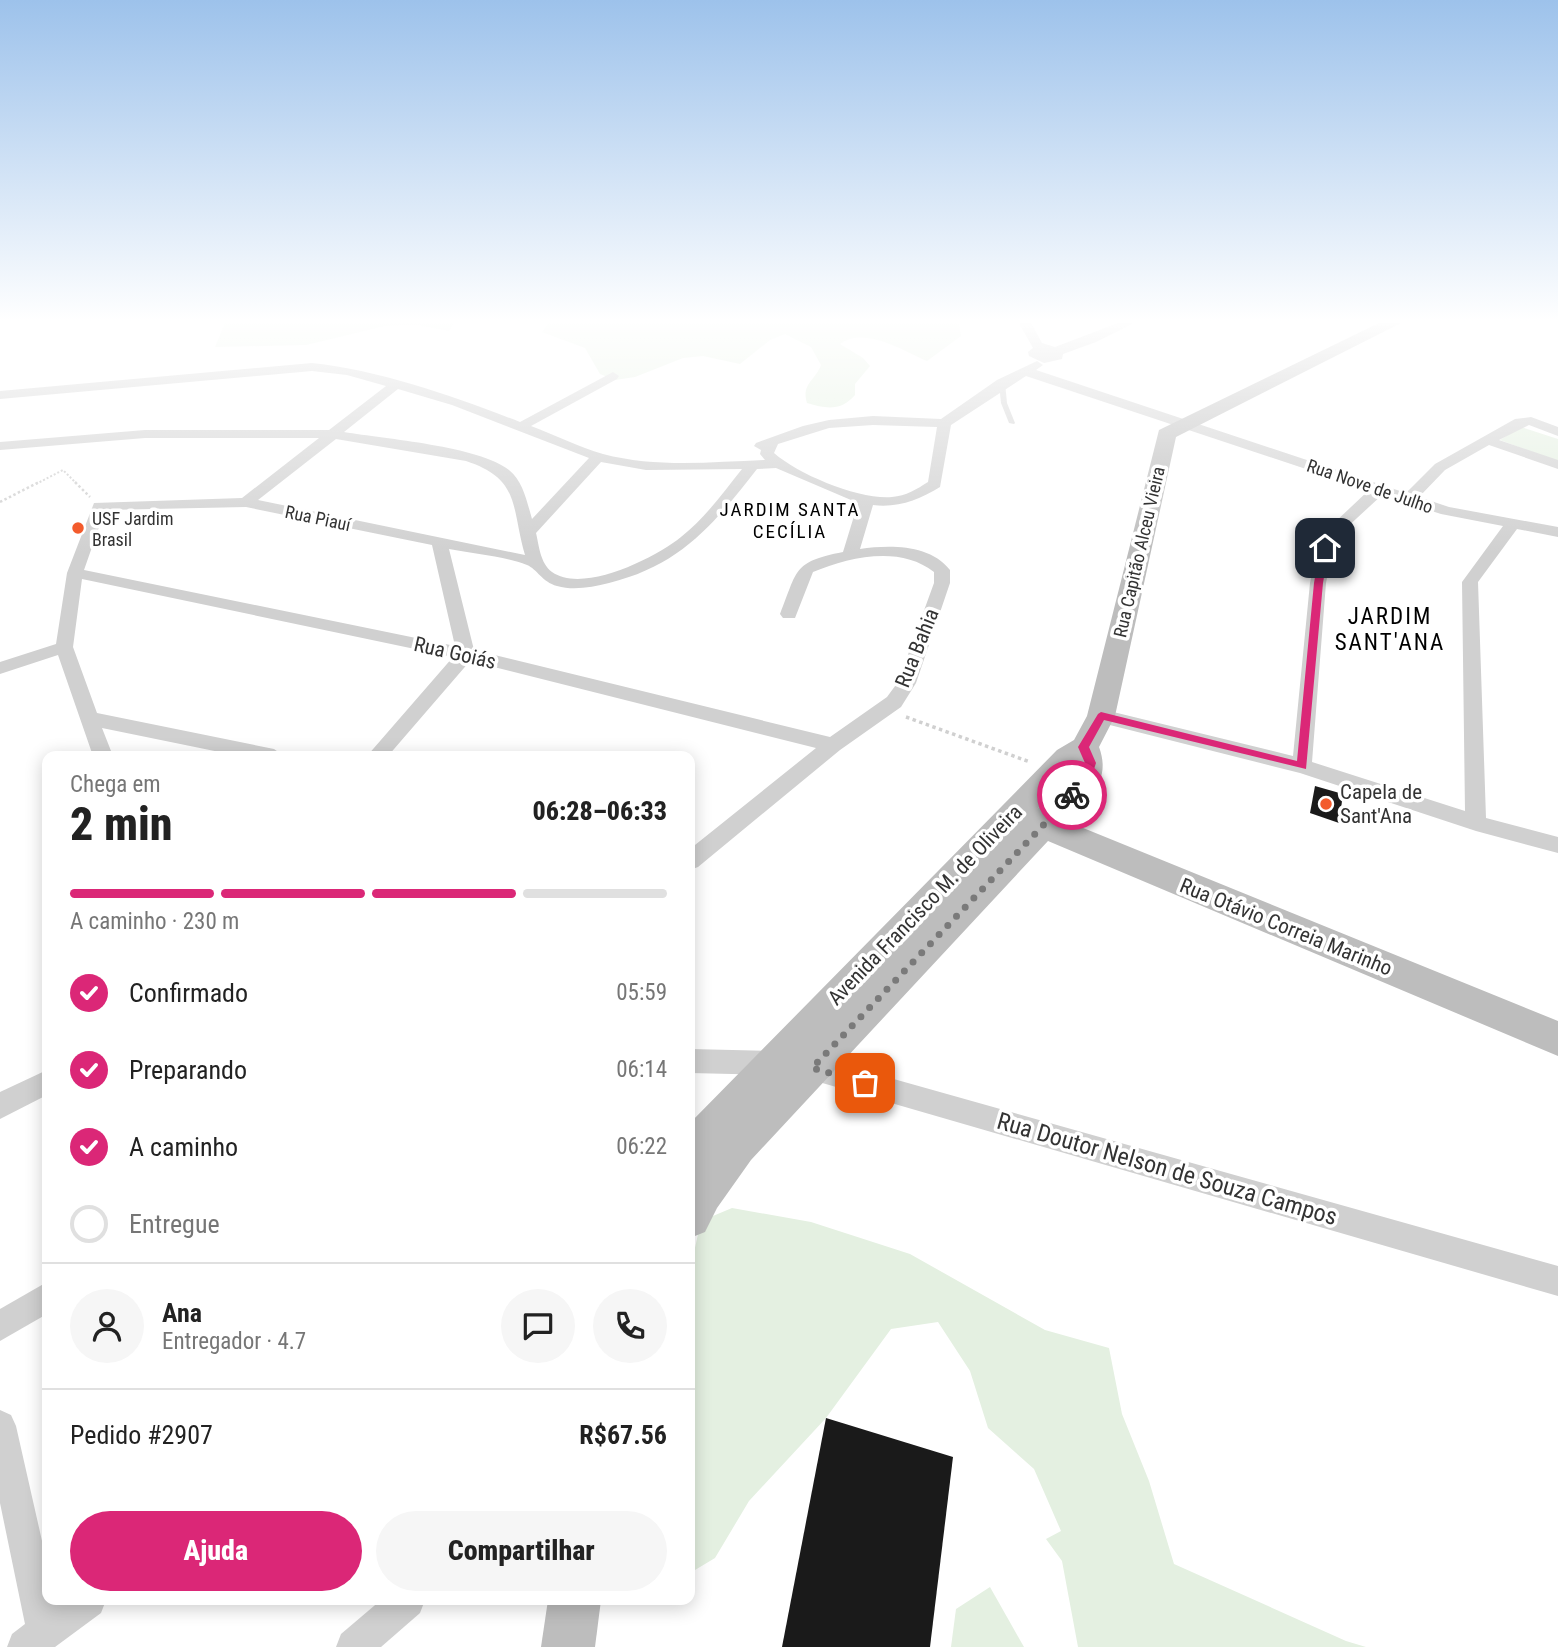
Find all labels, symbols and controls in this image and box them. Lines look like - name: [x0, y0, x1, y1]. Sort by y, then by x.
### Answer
- street label: Rua Nove de Julho: [1304, 455, 1436, 517]
- street label: Rua Capitão Alceu Vieira: [1109, 465, 1169, 639]
- district label: JARDIM SANTA CECÍLIA: [720, 498, 860, 543]
- street label: Rua Piauí: [283, 501, 354, 535]
- place label: USF Jardim Brasil: [92, 508, 173, 550]
- pin: [1295, 518, 1355, 578]
- marker: USF Jardim Brasil: [70, 520, 86, 536]
- icon: home: [1306, 529, 1344, 567]
- district label: JARDIM SANT'ANA: [1335, 603, 1445, 656]
- street label: Rua Bahia: [890, 605, 944, 691]
- street label: Rua Goiás: [412, 632, 498, 674]
- courier: [1037, 760, 1107, 830]
- text: Chega em: [70, 771, 161, 798]
- icon: bike: [1053, 776, 1091, 814]
- place label: Capela de Sant'Ana: [1340, 780, 1422, 828]
- text: 06:28–06:33: [533, 796, 667, 826]
- marker: Capela de Sant'Ana: [1318, 796, 1334, 812]
- text: 2 min: [70, 797, 173, 851]
- street label: Avenida Francisco M. de Oliveira: [823, 800, 1027, 1010]
- street label: Rua Otávio Correia Marinho: [1176, 873, 1396, 981]
- text: A caminho · 230 m: [70, 908, 239, 935]
- icon: check: [70, 974, 108, 1012]
- text: Confirmado: [129, 978, 248, 1008]
- text: 05:59: [616, 979, 667, 1006]
- icon: check: [70, 1051, 108, 1089]
- pin: [835, 1053, 895, 1113]
- text: Preparando: [129, 1055, 247, 1085]
- text: 06:14: [616, 1056, 667, 1083]
- icon: bag: [846, 1064, 884, 1102]
- street label: Rua Doutor Nelson de Souza Campos: [994, 1107, 1340, 1231]
- icon: check: [70, 1128, 108, 1166]
- text: A caminho: [129, 1132, 238, 1162]
- text: 06:22: [616, 1133, 667, 1160]
- text: Entregue: [129, 1209, 220, 1239]
- button: person: [70, 1289, 144, 1363]
- button: chat: [501, 1289, 575, 1363]
- button: phone: [593, 1289, 667, 1363]
- text: Ana: [162, 1298, 202, 1328]
- text: Entregador · 4.7: [162, 1328, 306, 1355]
- text: Pedido #2907: [70, 1420, 213, 1450]
- text: R$67.56: [579, 1420, 667, 1450]
- button: Ajuda: [70, 1511, 362, 1591]
- button: Compartilhar: [376, 1511, 667, 1591]

